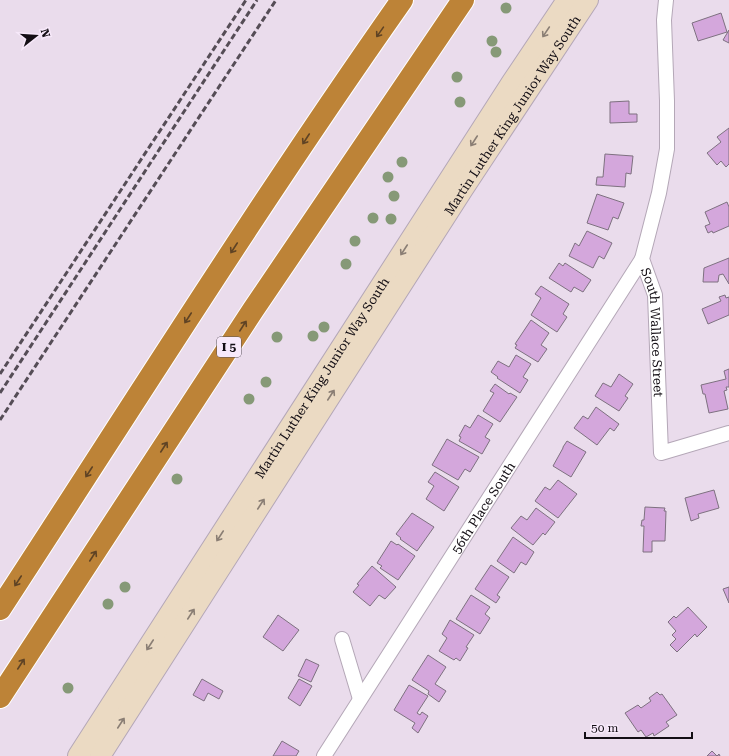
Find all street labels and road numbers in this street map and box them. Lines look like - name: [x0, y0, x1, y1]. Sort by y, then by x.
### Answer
- street label: Martin Luther King Junior Way South: [441, 12, 584, 218]
- street label: South Wallace Street: [638, 266, 666, 397]
- street label: Martin Luther King Junior Way South: [252, 274, 393, 481]
- road number: I 5: [217, 337, 241, 357]
- street label: 56th Place South: [449, 459, 519, 556]

